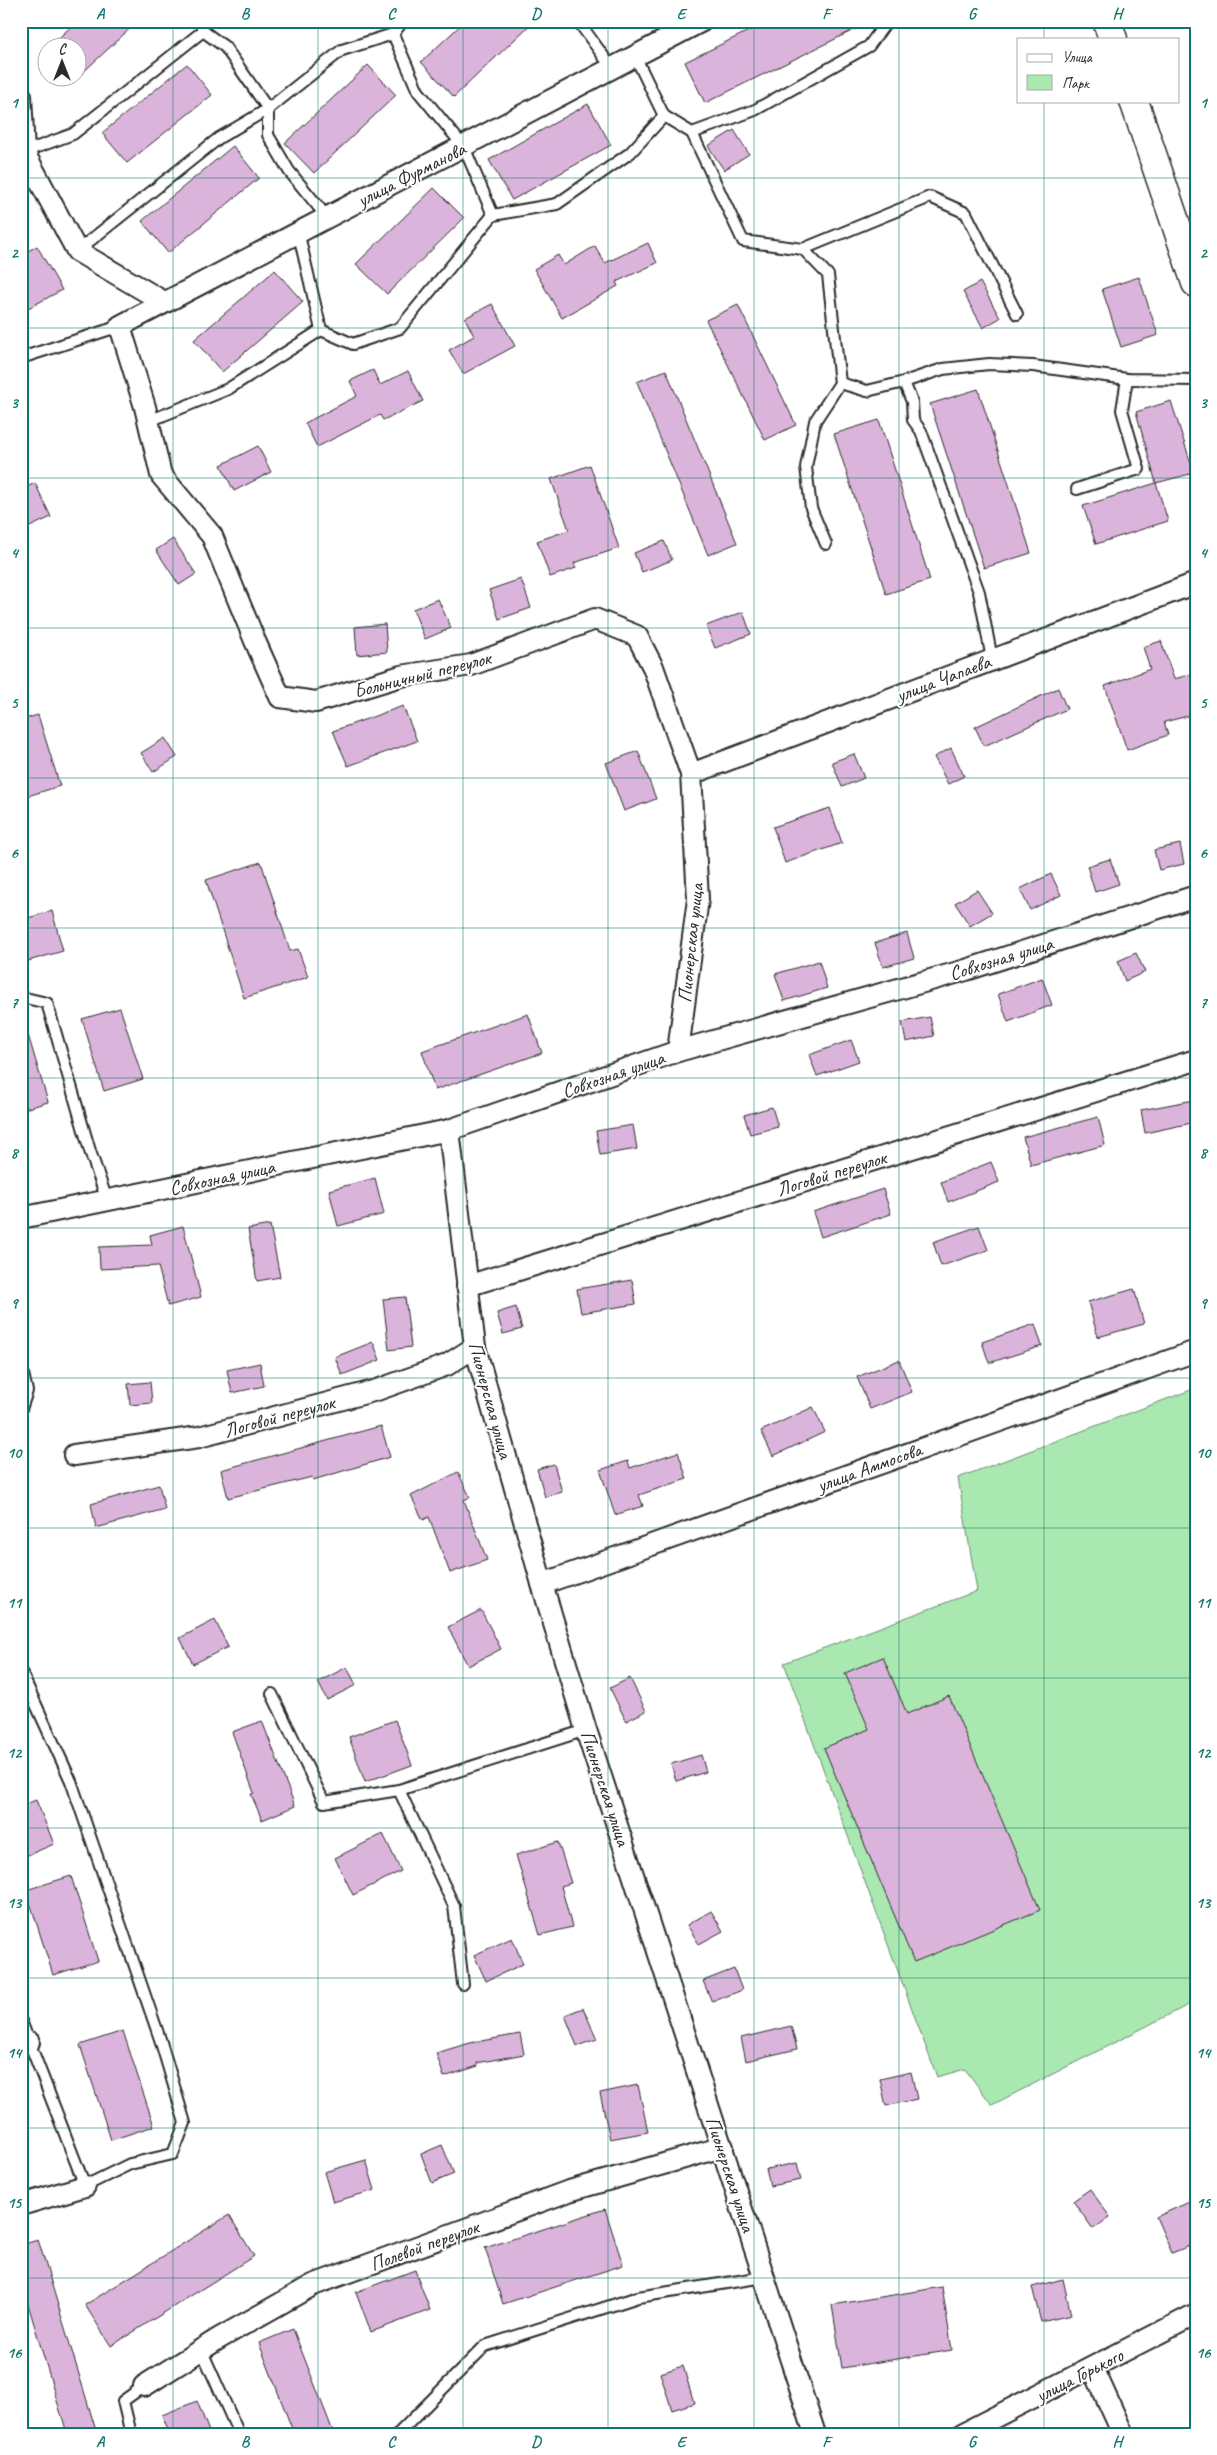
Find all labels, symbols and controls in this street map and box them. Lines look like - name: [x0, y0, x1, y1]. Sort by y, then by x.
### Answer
- text: A: [96, 4, 106, 24]
- text: B: [241, 4, 251, 24]
- text: C: [387, 4, 397, 24]
- text: D: [531, 4, 542, 24]
- text: E: [677, 4, 688, 24]
- text: F: [822, 4, 833, 24]
- text: G: [968, 4, 978, 24]
- text: H: [1112, 4, 1124, 24]
- north arrow: [38, 38, 88, 88]
- legend: [1017, 38, 1180, 102]
- text: С: [59, 41, 68, 58]
- text: Улица: [1062, 48, 1093, 67]
- text: Парк: [1062, 74, 1090, 93]
- text: 1: [10, 93, 19, 113]
- text: 1: [1199, 93, 1208, 113]
- street label: улица Фурманова: [352, 136, 471, 213]
- text: 2: [10, 243, 19, 263]
- text: 2: [1199, 243, 1208, 263]
- text: 3: [10, 393, 19, 413]
- text: 3: [1199, 393, 1208, 413]
- text: 4: [10, 543, 19, 563]
- text: 4: [1199, 543, 1208, 563]
- street label: Больничный переулок: [351, 645, 495, 704]
- street label: улица Чапаева: [891, 649, 995, 708]
- text: 5: [11, 693, 20, 713]
- text: 5: [1200, 693, 1209, 713]
- text: 6: [10, 843, 19, 863]
- text: 6: [1199, 843, 1208, 863]
- street label: Пионерская улица: [672, 880, 709, 1004]
- street label: Совхозная улица: [946, 931, 1057, 986]
- text: 7: [10, 993, 19, 1013]
- text: 7: [1199, 993, 1208, 1013]
- street label: Совхозная улица: [558, 1045, 669, 1104]
- text: 8: [10, 1143, 19, 1163]
- text: 8: [1199, 1143, 1208, 1163]
- street label: Логовой переулок: [773, 1144, 891, 1202]
- street label: Совхозная улица: [167, 1154, 278, 1201]
- text: 9: [10, 1293, 19, 1313]
- text: 9: [1199, 1293, 1208, 1313]
- street label: Пионерская улица: [463, 1339, 519, 1463]
- street label: Логовой переулок: [221, 1389, 339, 1443]
- street label: улица Аммосова: [812, 1436, 927, 1498]
- text: 10: [7, 1443, 23, 1463]
- text: 10: [1196, 1443, 1212, 1463]
- text: 11: [7, 1593, 23, 1613]
- text: 11: [1196, 1593, 1212, 1613]
- street label: Пионерская улица: [575, 1727, 637, 1851]
- text: 12: [7, 1743, 23, 1763]
- text: 12: [1196, 1743, 1212, 1763]
- text: 13: [7, 1893, 23, 1913]
- text: 13: [1196, 1893, 1212, 1913]
- text: 14: [7, 2043, 23, 2063]
- text: 14: [1196, 2043, 1212, 2063]
- street label: Пионерская улица: [700, 2113, 762, 2237]
- text: 15: [7, 2193, 23, 2213]
- text: 15: [1196, 2193, 1212, 2213]
- street label: Полевой переулок: [366, 2214, 483, 2277]
- street label: улица Горького: [1030, 2342, 1128, 2409]
- text: 16: [7, 2343, 23, 2363]
- text: 16: [1196, 2343, 1212, 2363]
- text: A: [96, 2432, 106, 2452]
- text: B: [241, 2432, 251, 2452]
- text: C: [387, 2432, 397, 2452]
- text: D: [531, 2432, 542, 2452]
- text: E: [677, 2432, 688, 2452]
- text: F: [822, 2432, 833, 2452]
- text: G: [968, 2432, 978, 2452]
- text: H: [1112, 2432, 1124, 2452]

